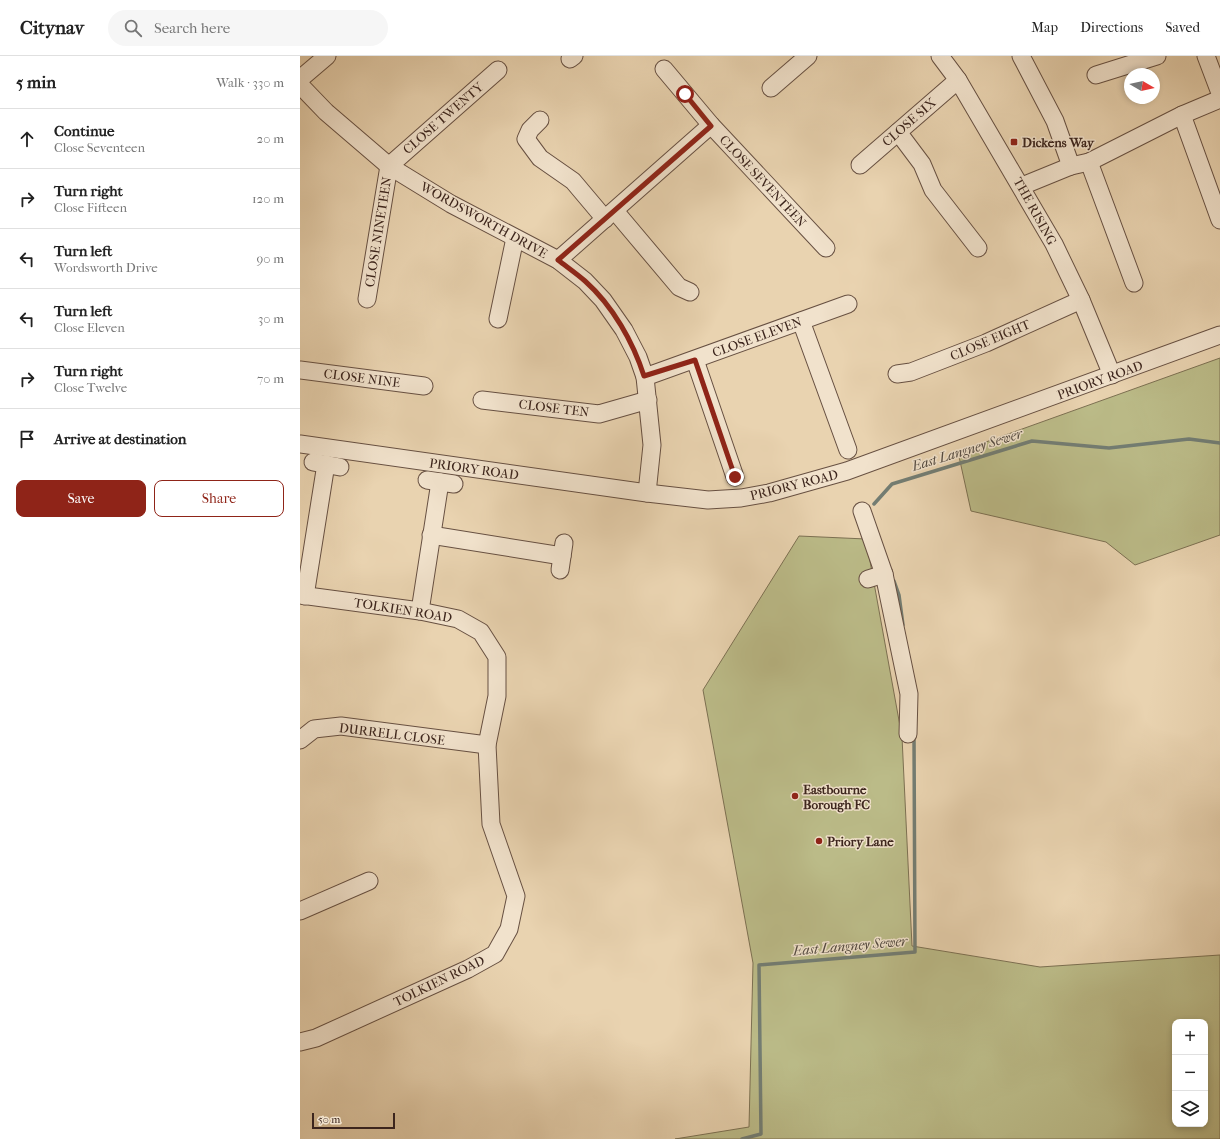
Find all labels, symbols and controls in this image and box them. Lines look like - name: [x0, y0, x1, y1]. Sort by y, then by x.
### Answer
- search box: [108, 10, 388, 46]
- text: Citynav: [20, 17, 84, 39]
- icon: search: [122, 17, 144, 39]
- text: Search here: [154, 19, 230, 37]
- text: Map: [1031, 19, 1058, 36]
- text: Directions: [1080, 19, 1143, 36]
- text: Saved: [1165, 19, 1200, 36]
- north arrow: [1124, 68, 1160, 104]
- text: 5 min: [16, 72, 56, 92]
- text: Walk · 330 m: [216, 75, 284, 90]
- street label: CLOSE TWENTY: [400, 78, 487, 157]
- route start: [676, 85, 694, 103]
- street label: CLOSE SIX: [879, 95, 939, 149]
- text: Continue: [54, 122, 114, 140]
- icon: ahead: [16, 128, 38, 150]
- text: 20 m: [257, 131, 284, 146]
- street label: CLOSE SEVENTEEN: [717, 132, 809, 230]
- place label: Dickens Way: [1022, 135, 1095, 151]
- marker: Dickens Way: [1009, 137, 1019, 147]
- text: Close Seventeen: [54, 140, 145, 155]
- street label: THE RISING: [1010, 175, 1060, 247]
- street label: CLOSE NINETEEN: [362, 176, 394, 288]
- street label: WORDSWORTH DRIVE: [417, 178, 550, 261]
- text: Turn right: [54, 182, 123, 200]
- icon: right: [16, 188, 38, 210]
- text: 120 m: [252, 191, 284, 206]
- text: Close Fifteen: [54, 200, 127, 215]
- text: Turn left: [54, 242, 112, 260]
- icon: left: [16, 248, 38, 270]
- text: 90 m: [256, 251, 284, 266]
- text: Wordsworth Drive: [54, 260, 158, 275]
- text: Turn left: [54, 302, 112, 320]
- icon: left: [16, 308, 38, 330]
- text: 30 m: [258, 311, 284, 326]
- street label: CLOSE ELEVEN: [710, 314, 804, 360]
- street label: CLOSE EIGHT: [948, 316, 1032, 364]
- text: Close Eleven: [54, 320, 125, 335]
- street label: PRIORY ROAD: [1055, 358, 1145, 402]
- text: Turn right: [54, 362, 123, 380]
- street label: CLOSE NINE: [323, 366, 401, 390]
- icon: right: [16, 368, 38, 390]
- text: 70 m: [257, 371, 284, 386]
- text: Close Twelve: [54, 380, 127, 395]
- street label: CLOSE TEN: [518, 396, 590, 420]
- water label: East Langney Sewer: [909, 425, 1026, 475]
- icon: arrive: [16, 428, 38, 450]
- text: Arrive at destination: [54, 430, 186, 448]
- street label: PRIORY ROAD: [428, 455, 520, 483]
- street label: PRIORY ROAD: [748, 467, 840, 503]
- route end: [726, 468, 744, 486]
- button: Save: [16, 480, 146, 517]
- button: Share: [154, 480, 284, 517]
- street label: TOLKIEN ROAD: [353, 595, 453, 625]
- street label: DURRELL CLOSE: [338, 720, 446, 748]
- place label: Eastbourne Borough FC: [803, 782, 870, 813]
- marker: Eastbourne Borough FC: [790, 791, 800, 801]
- place label: Priory Lane: [827, 834, 894, 850]
- marker: Priory Lane: [814, 836, 824, 846]
- water label: East Langney Sewer: [791, 932, 910, 960]
- street label: TOLKIEN ROAD: [391, 952, 487, 1010]
- map controls: [1172, 1019, 1208, 1127]
- button: +: [1172, 1019, 1208, 1055]
- button: −: [1172, 1055, 1208, 1091]
- button: layers: [1172, 1091, 1208, 1127]
- scale bar: [312, 1111, 395, 1130]
- text: 50 m: [318, 1113, 340, 1126]

